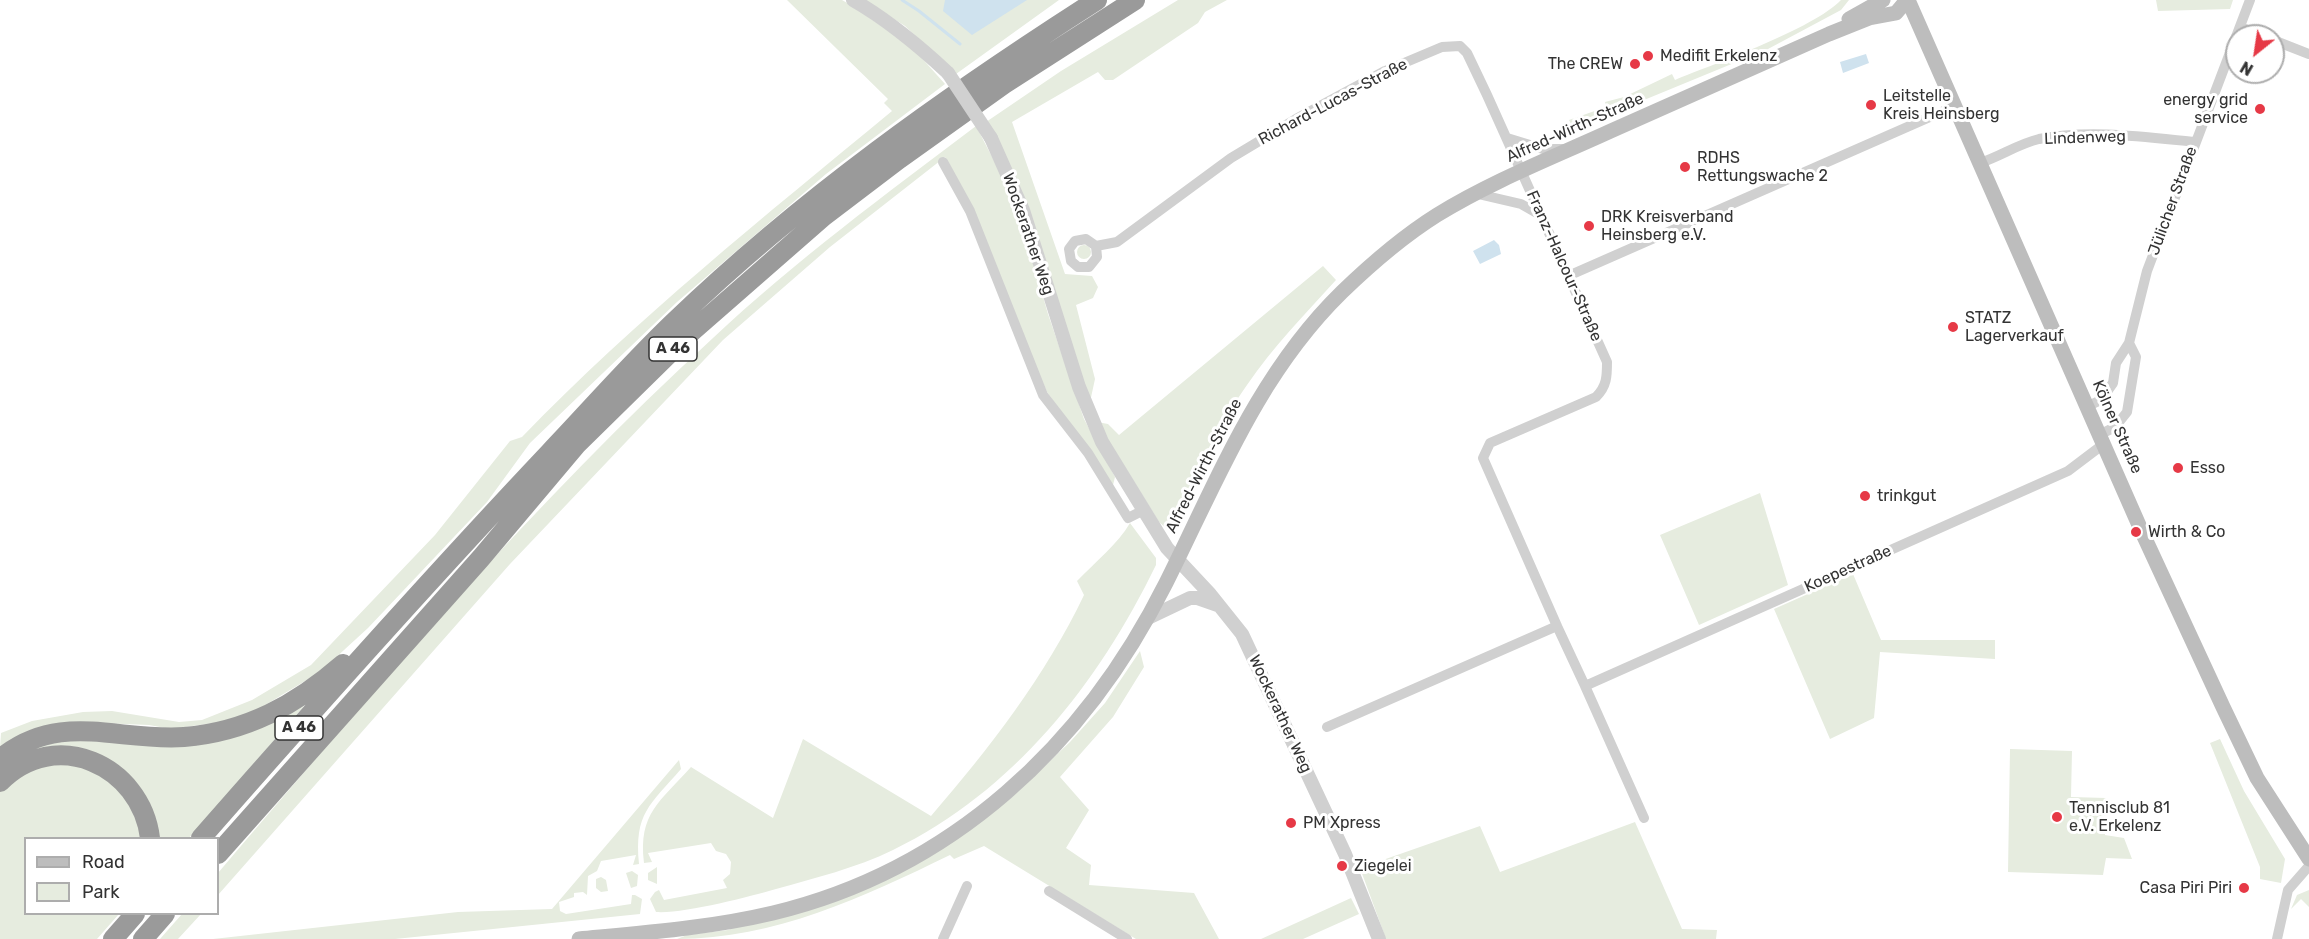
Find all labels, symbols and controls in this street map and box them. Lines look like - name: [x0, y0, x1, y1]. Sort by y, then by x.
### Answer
- north arrow: [2225, 24, 2285, 84]
- place label: Medifit Erkelenz: [1660, 46, 1777, 66]
- marker: Medifit Erkelenz: [1641, 49, 1655, 63]
- place label: The CREW: [1548, 54, 1623, 74]
- street label: Richard-Lucas-Straße: [1255, 55, 1411, 149]
- marker: The CREW: [1628, 57, 1642, 71]
- text: N: [2237, 57, 2256, 79]
- place label: Leitstelle Kreis Heinsberg: [1883, 86, 2000, 124]
- street label: Alfred-Wirth-Straße: [1503, 89, 1647, 167]
- place label: energy grid service: [2163, 90, 2248, 128]
- marker: Leitstelle Kreis Heinsberg: [1864, 98, 1878, 112]
- marker: energy grid service: [2253, 102, 2267, 116]
- street label: Lindenweg: [2044, 127, 2126, 149]
- street label: Jülicher Straße: [2144, 144, 2202, 258]
- place label: RDHS Rettungswache 2: [1697, 148, 1828, 186]
- marker: RDHS Rettungswache 2: [1678, 160, 1692, 174]
- street label: Wockerather Weg: [998, 170, 1058, 298]
- street label: Franz-Halcour-Straße: [1522, 188, 1606, 344]
- place label: DRK Kreisverband Heinsberg e.V.: [1601, 207, 1733, 245]
- marker: DRK Kreisverband Heinsberg e.V.: [1582, 219, 1596, 233]
- place label: STATZ Lagerverkauf: [1965, 308, 2064, 346]
- marker: STATZ Lagerverkauf: [1946, 320, 1960, 334]
- road number: A 46: [649, 337, 697, 361]
- street label: Kölner Straße: [2088, 377, 2146, 477]
- street label: Alfred-Wirth-Straße: [1162, 396, 1246, 536]
- place label: Esso: [2190, 458, 2225, 478]
- marker: Esso: [2171, 461, 2185, 475]
- place label: trinkgut: [1877, 486, 1936, 506]
- marker: trinkgut: [1858, 489, 1872, 503]
- place label: Wirth & Co: [2148, 522, 2226, 542]
- marker: Wirth & Co: [2129, 525, 2143, 539]
- street label: Koepestraße: [1801, 541, 1895, 597]
- street label: Wockerather Weg: [1244, 652, 1316, 776]
- road number: A 46: [275, 716, 323, 740]
- place label: Tennisclub 81 e.V. Erkelenz: [2069, 798, 2170, 836]
- marker: Tennisclub 81 e.V. Erkelenz: [2050, 810, 2064, 824]
- place label: PM Xpress: [1303, 813, 1381, 833]
- marker: PM Xpress: [1284, 816, 1298, 830]
- legend: [24, 837, 219, 915]
- text: Road: [82, 851, 125, 873]
- place label: Ziegelei: [1354, 856, 1412, 876]
- marker: Ziegelei: [1335, 859, 1349, 873]
- place label: Casa Piri Piri: [2139, 878, 2232, 898]
- text: Park: [82, 881, 119, 903]
- marker: Casa Piri Piri: [2237, 881, 2251, 895]

